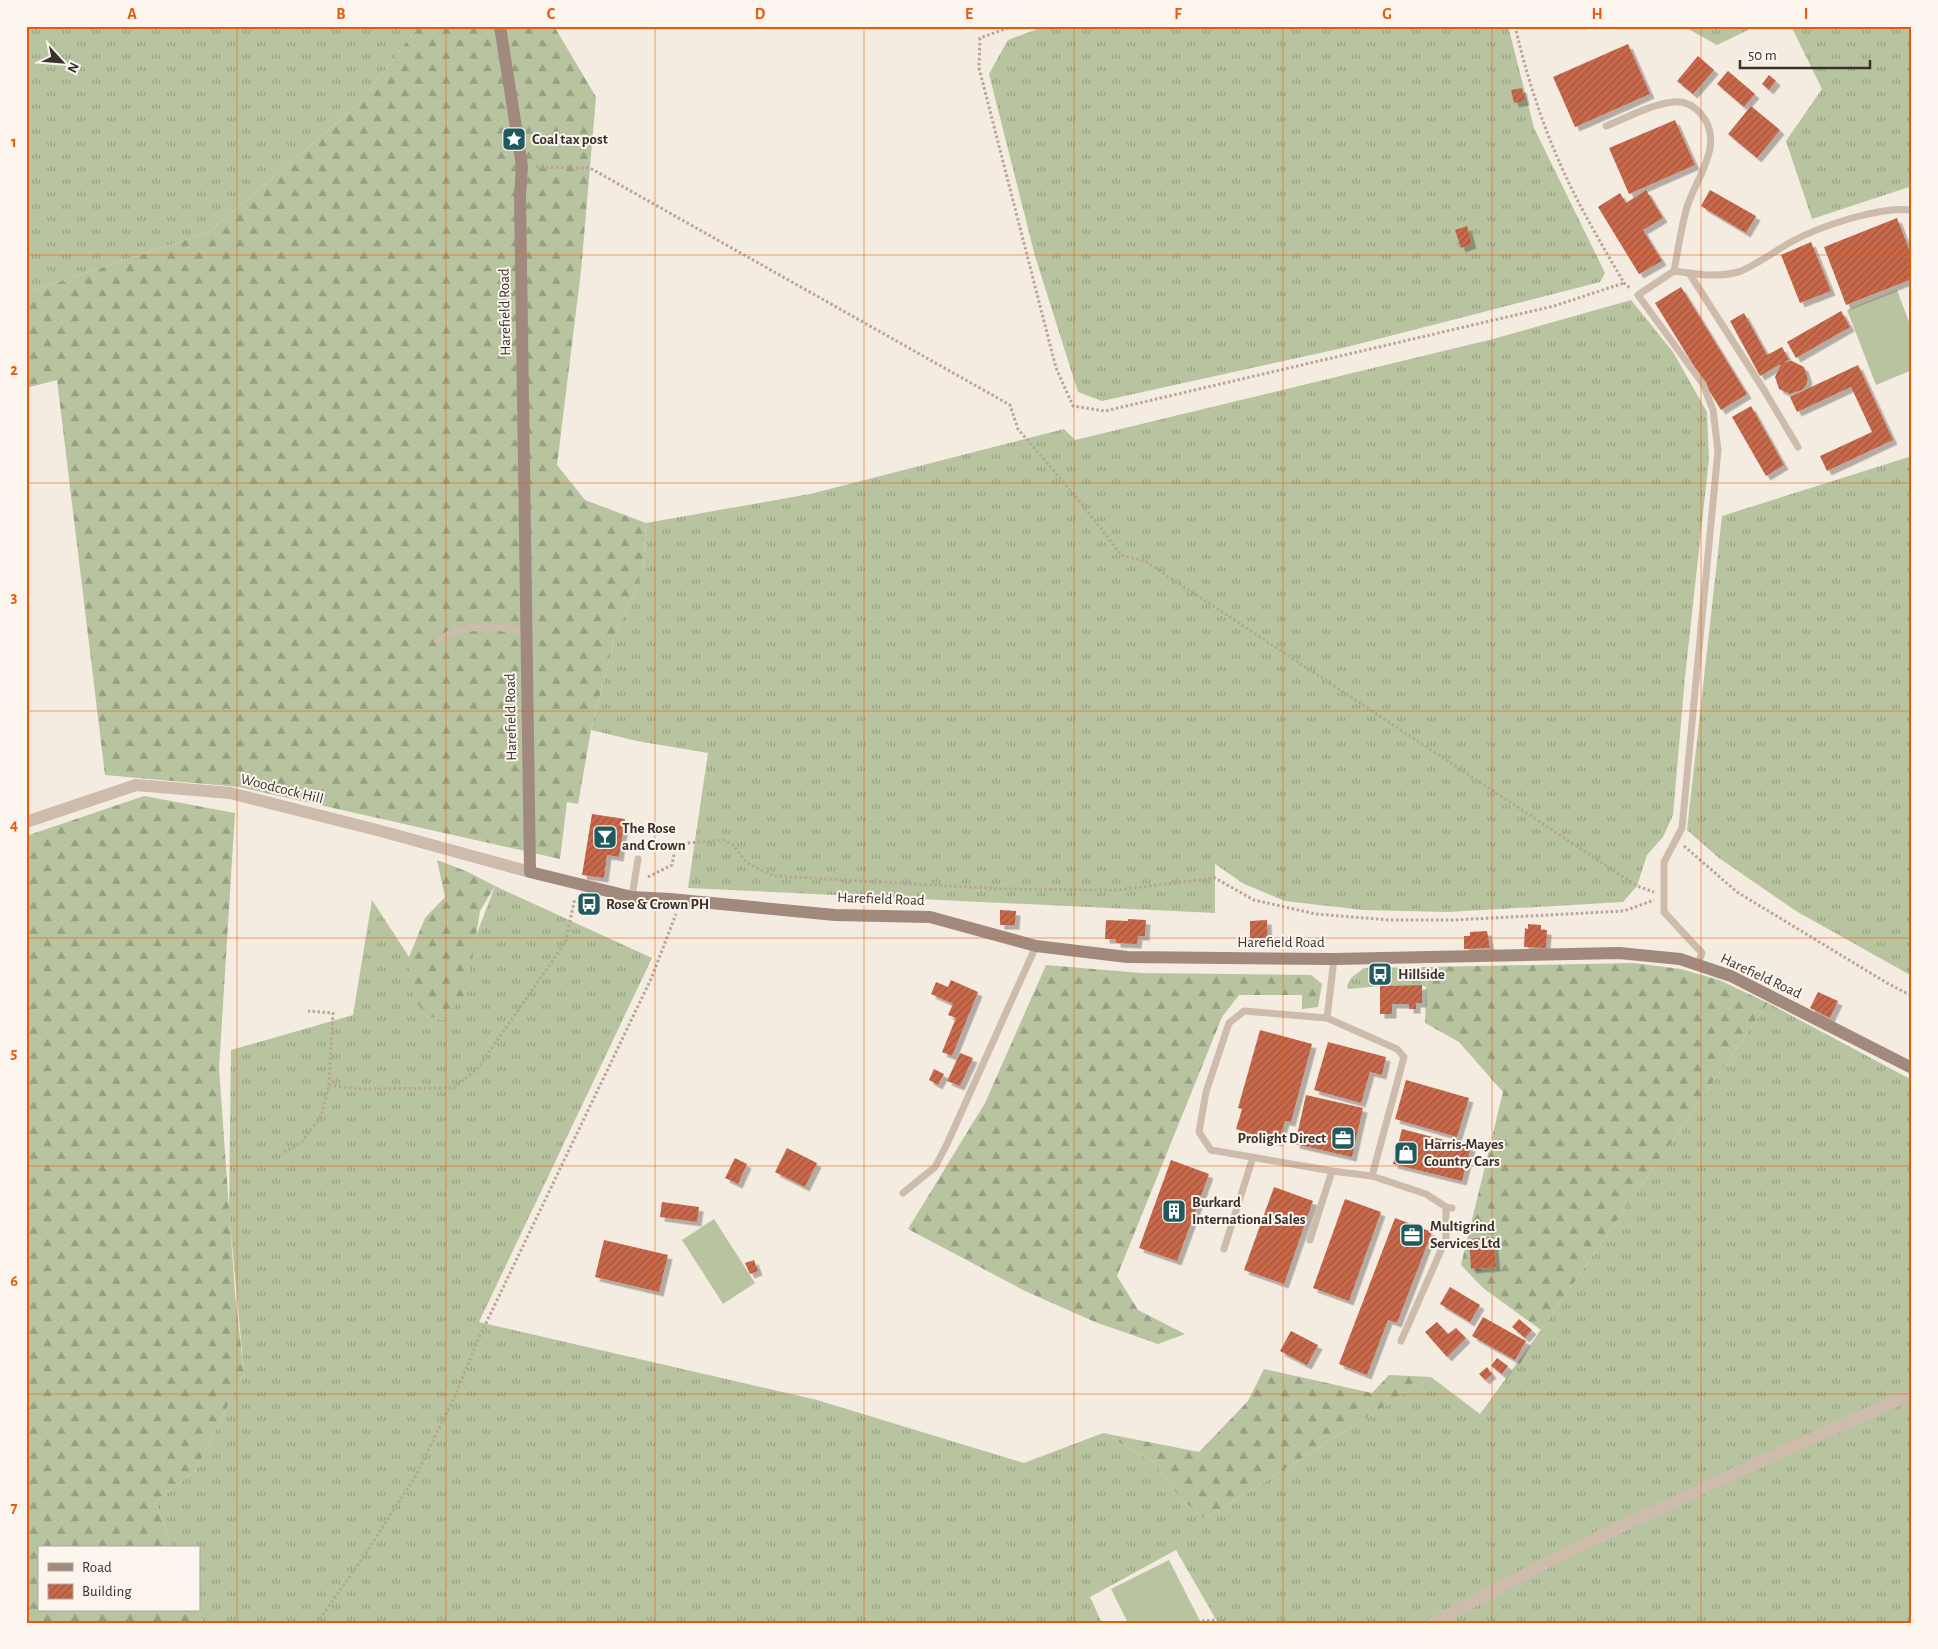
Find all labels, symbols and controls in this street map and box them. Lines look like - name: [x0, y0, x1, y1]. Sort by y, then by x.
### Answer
- text: A: [127, 6, 137, 22]
- text: B: [336, 6, 346, 22]
- text: C: [547, 6, 556, 22]
- text: D: [755, 6, 766, 22]
- text: E: [965, 6, 973, 22]
- text: F: [1174, 6, 1182, 22]
- text: G: [1382, 6, 1392, 22]
- text: H: [1591, 6, 1603, 22]
- text: I: [1804, 6, 1808, 22]
- north arrow: [38, 38, 88, 88]
- scale bar: [1740, 38, 1870, 70]
- text: 50 m: [1748, 48, 1777, 63]
- text: N: [64, 60, 81, 75]
- place icon: Coal tax post: [501, 126, 527, 152]
- place label: Coal tax post: [532, 132, 608, 147]
- text: 1: [11, 134, 17, 150]
- street label: Harefield Road: [497, 268, 513, 356]
- text: 2: [10, 362, 18, 378]
- text: 3: [11, 589, 18, 605]
- street label: Harefield Road: [503, 673, 519, 761]
- street label: Woodcock Hill: [239, 771, 325, 807]
- text: 4: [10, 817, 18, 833]
- place label: The Rose and Crown: [622, 821, 686, 853]
- bar icon: The Rose and Crown: [592, 824, 618, 850]
- street label: Harefield Road: [837, 890, 925, 908]
- bus stop icon: Rose & Crown PH: [576, 891, 602, 917]
- place label: Rose & Crown PH: [606, 897, 709, 912]
- street label: Harefield Road: [1237, 935, 1325, 950]
- street label: Harefield Road: [1718, 951, 1804, 1001]
- bus stop icon: Hillside: [1367, 961, 1393, 987]
- place label: Hillside: [1398, 967, 1445, 982]
- text: 5: [11, 1045, 18, 1061]
- office icon: Prolight Direct: [1330, 1125, 1356, 1151]
- place label: Prolight Direct: [1238, 1131, 1326, 1146]
- place label: Harris-Mayes Country Cars: [1424, 1137, 1504, 1169]
- shop icon: Harris-Mayes Country Cars: [1393, 1140, 1419, 1166]
- place label: Burkard International Sales: [1192, 1195, 1306, 1227]
- building icon: Burkard International Sales: [1161, 1198, 1187, 1224]
- place label: Multigrind Services Ltd: [1430, 1219, 1501, 1251]
- office icon: Multigrind Services Ltd: [1399, 1222, 1425, 1248]
- text: 6: [10, 1273, 18, 1289]
- text: 7: [11, 1500, 18, 1516]
- legend: [38, 1546, 200, 1612]
- text: Road: [82, 1560, 112, 1575]
- text: Building: [82, 1584, 132, 1599]

